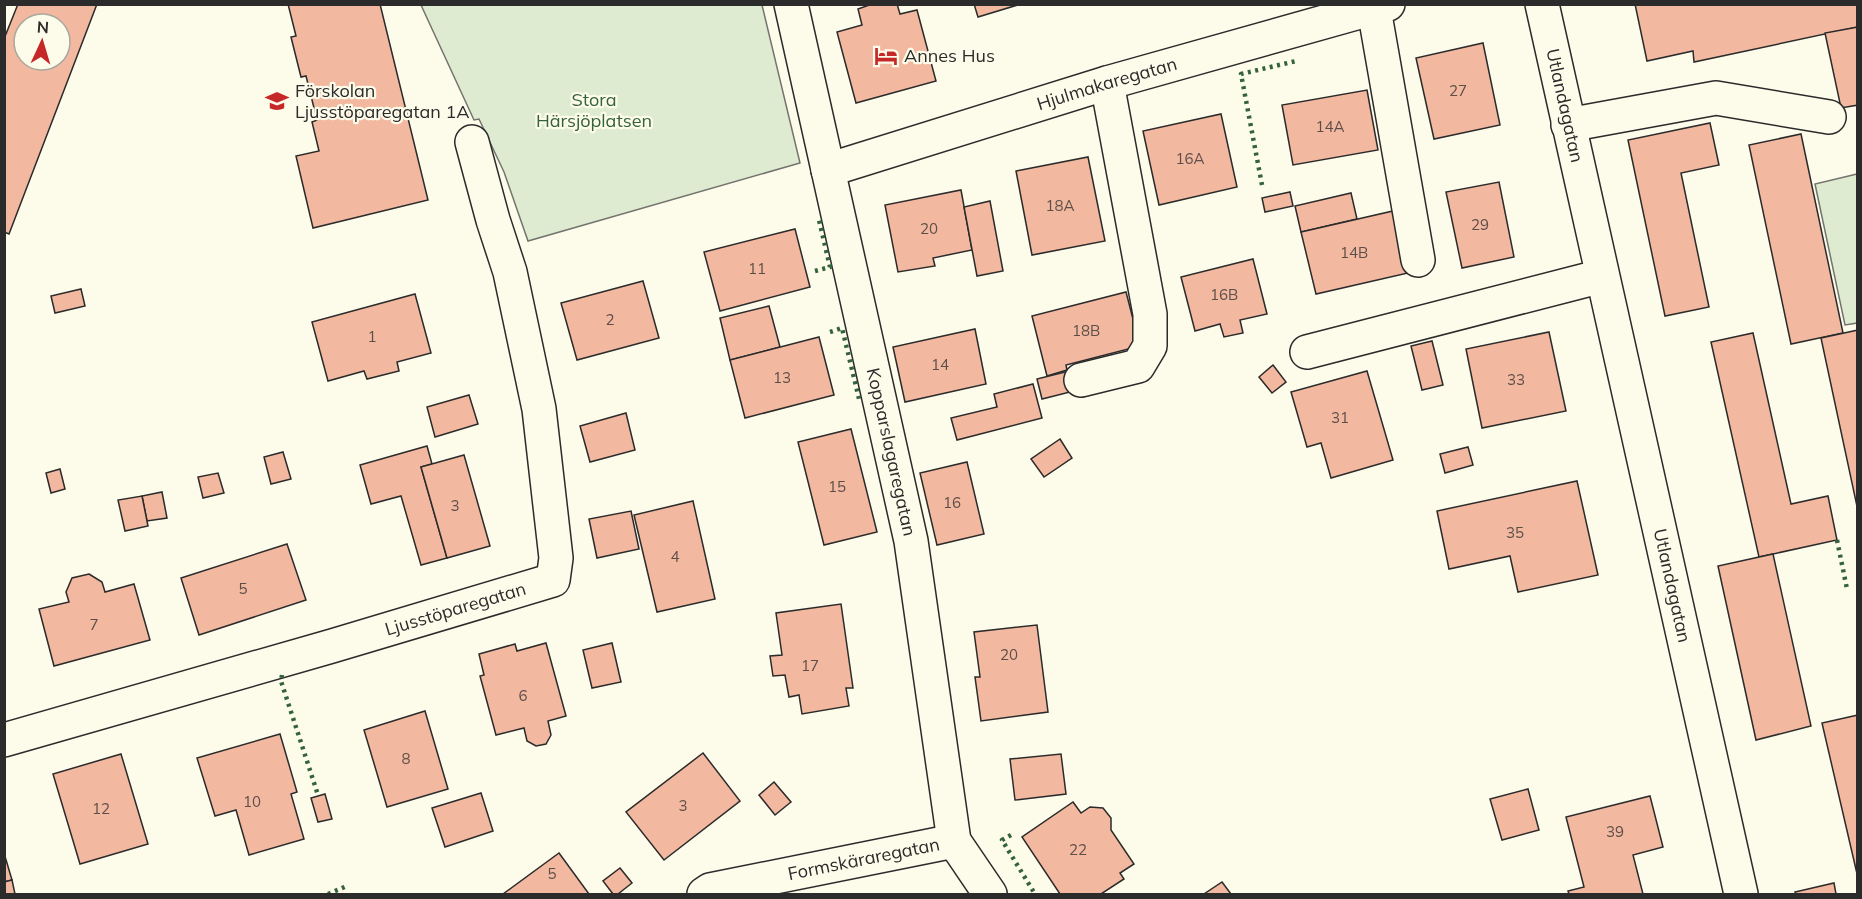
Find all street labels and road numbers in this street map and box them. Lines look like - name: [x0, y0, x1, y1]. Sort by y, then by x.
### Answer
- street label: Utlandagatan: [1541, 46, 1589, 165]
- street label: Hjulmakaregatan: [1034, 52, 1180, 115]
- street label: Kopparslagaregatan: [862, 366, 922, 538]
- street label: Utlandagatan: [1649, 526, 1696, 645]
- street label: Ljusstöparegatan: [382, 577, 528, 641]
- street label: Formskäraregatan: [786, 832, 942, 885]

